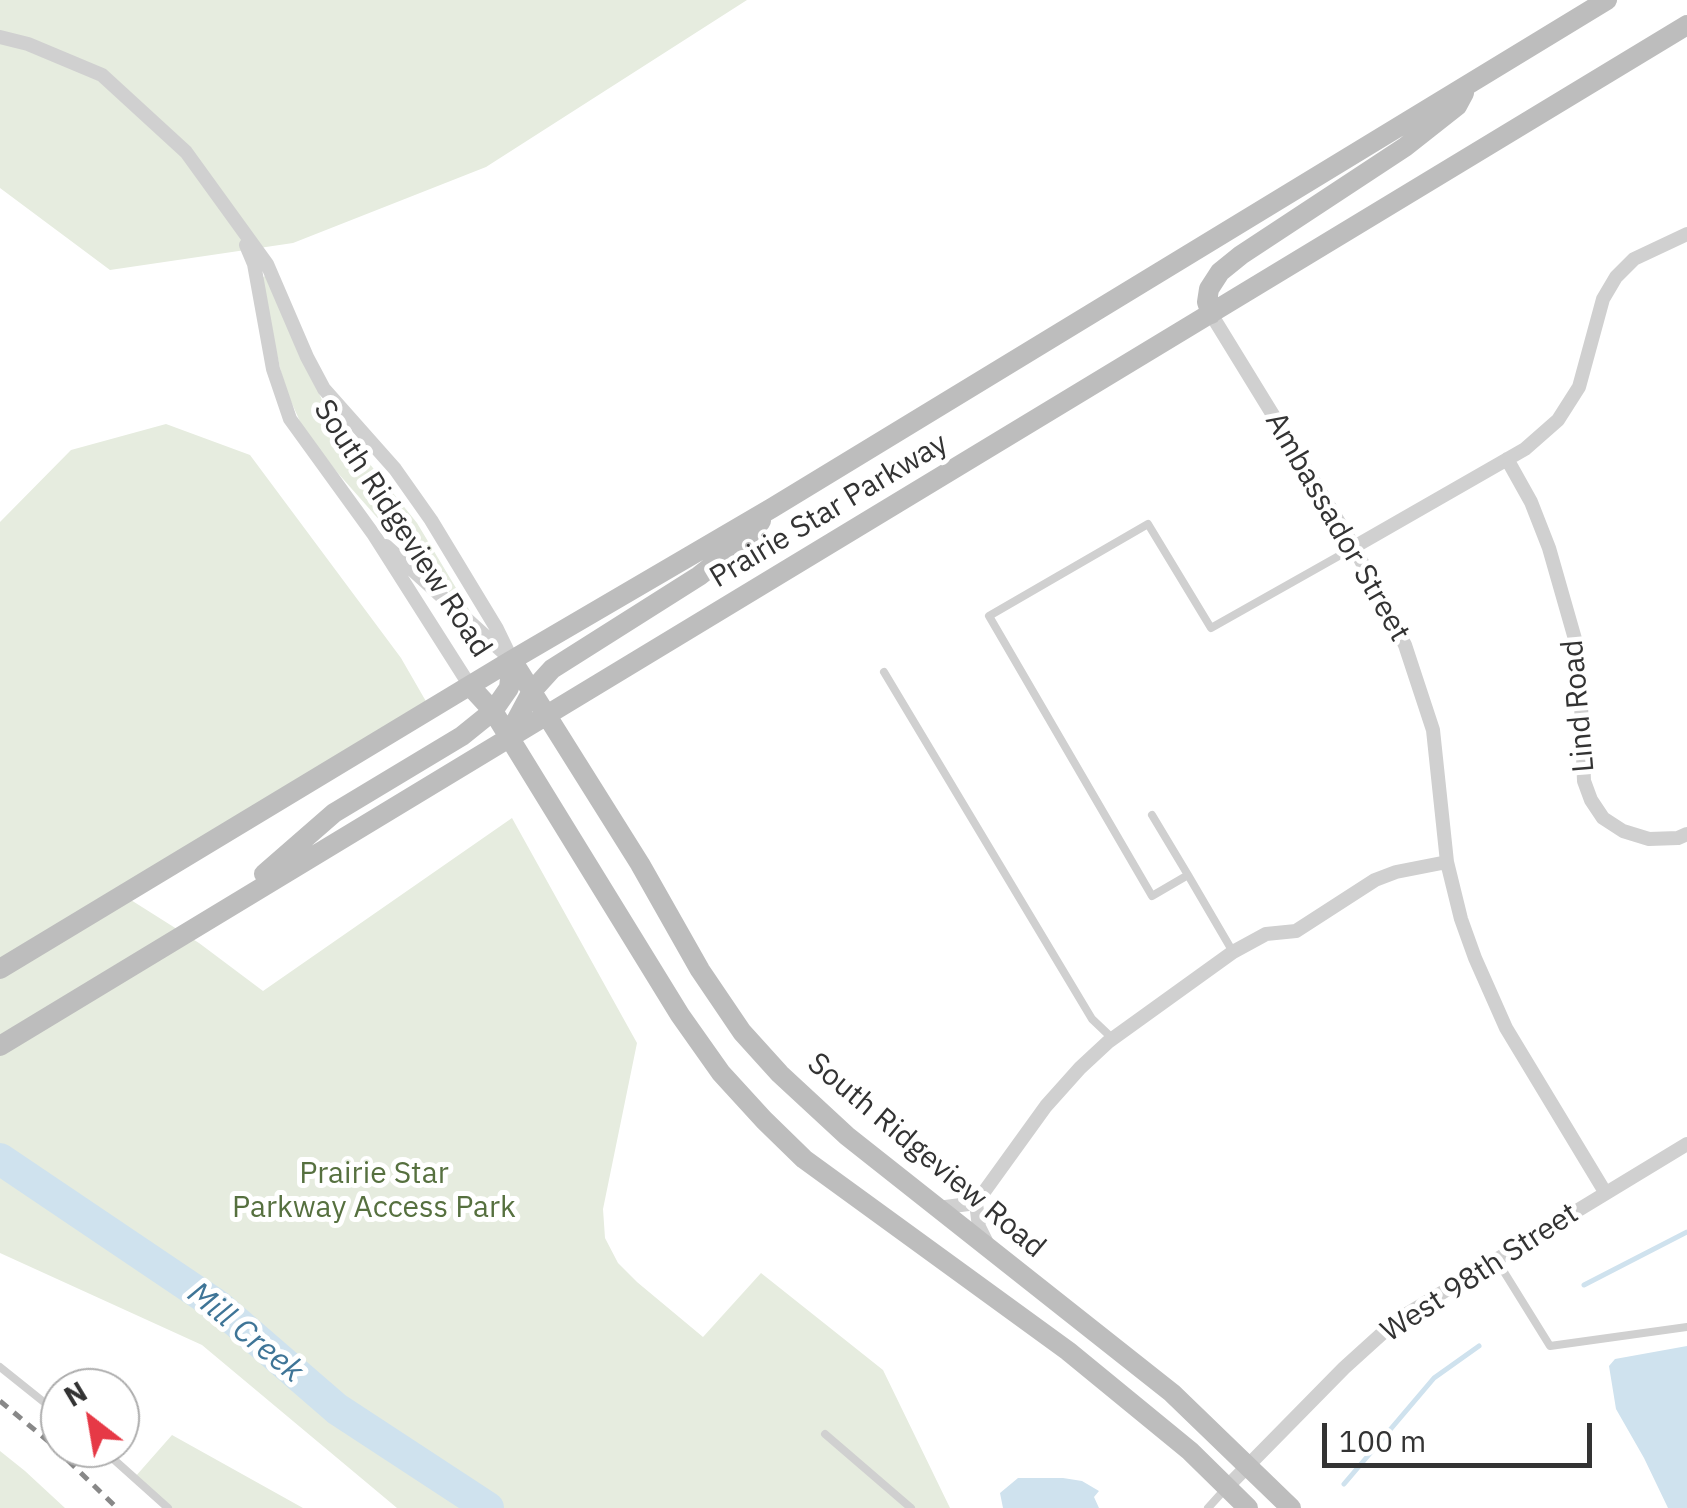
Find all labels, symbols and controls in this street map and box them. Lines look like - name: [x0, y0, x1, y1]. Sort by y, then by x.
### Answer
- street label: South Ridgeview Road: [305, 394, 499, 664]
- street label: Ambassador Street: [1257, 406, 1417, 648]
- street label: Prairie Star Parkway: [704, 426, 954, 596]
- street label: Lind Road: [1555, 638, 1603, 774]
- street label: South Ridgeview Road: [800, 1046, 1052, 1266]
- park label: Prairie Star Parkway Access Park: [232, 1156, 516, 1226]
- street label: West 98th Street: [1375, 1196, 1585, 1350]
- water label: Mill Creek: [179, 1275, 311, 1391]
- north arrow: [40, 1368, 140, 1468]
- text: N: [57, 1372, 94, 1415]
- scale bar: [1327, 1403, 1597, 1465]
- text: 100 m: [1339, 1421, 1426, 1460]

